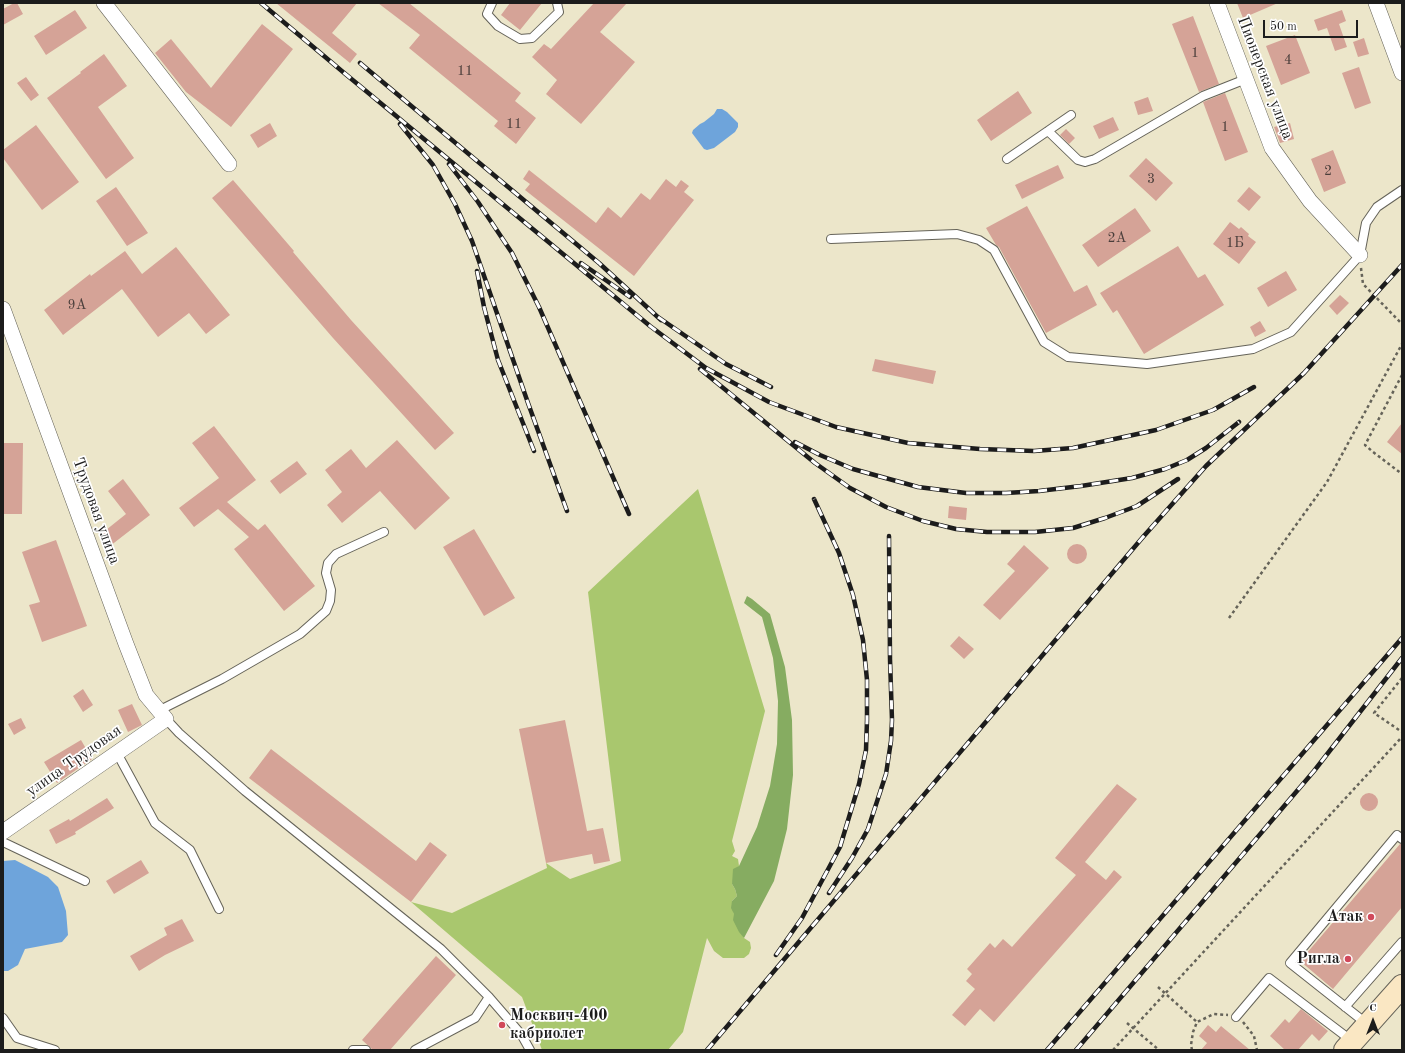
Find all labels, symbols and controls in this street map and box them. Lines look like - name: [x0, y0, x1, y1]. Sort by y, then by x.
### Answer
- scale bar: [1265, 12, 1360, 38]
- street label: Пионерская улица: [1233, 14, 1297, 142]
- text: 50 m: [1270, 21, 1297, 33]
- house number: 1: [1191, 45, 1199, 61]
- house number: 4: [1284, 52, 1292, 68]
- house number: 11: [457, 63, 473, 79]
- house number: 11: [506, 116, 522, 132]
- house number: 1: [1221, 119, 1229, 135]
- house number: 2: [1324, 163, 1332, 179]
- house number: 3: [1147, 171, 1155, 187]
- house number: 2А: [1108, 230, 1126, 246]
- house number: 1Б: [1226, 235, 1244, 251]
- house number: 9А: [68, 297, 86, 313]
- street label: Трудовая улица: [68, 455, 124, 567]
- street label: улица Трудовая: [23, 721, 125, 801]
- place label: Атак: [1327, 907, 1363, 927]
- marker: Атак: [1366, 912, 1376, 922]
- place label: Ригла: [1296, 949, 1340, 969]
- marker: Ригла: [1343, 954, 1353, 964]
- north arrow: [1353, 1001, 1393, 1041]
- text: С: [1369, 1003, 1377, 1014]
- place label: Москвич-400 кабриолет: [510, 1006, 607, 1044]
- marker: Москвич-400 кабриолет: [497, 1020, 507, 1030]

